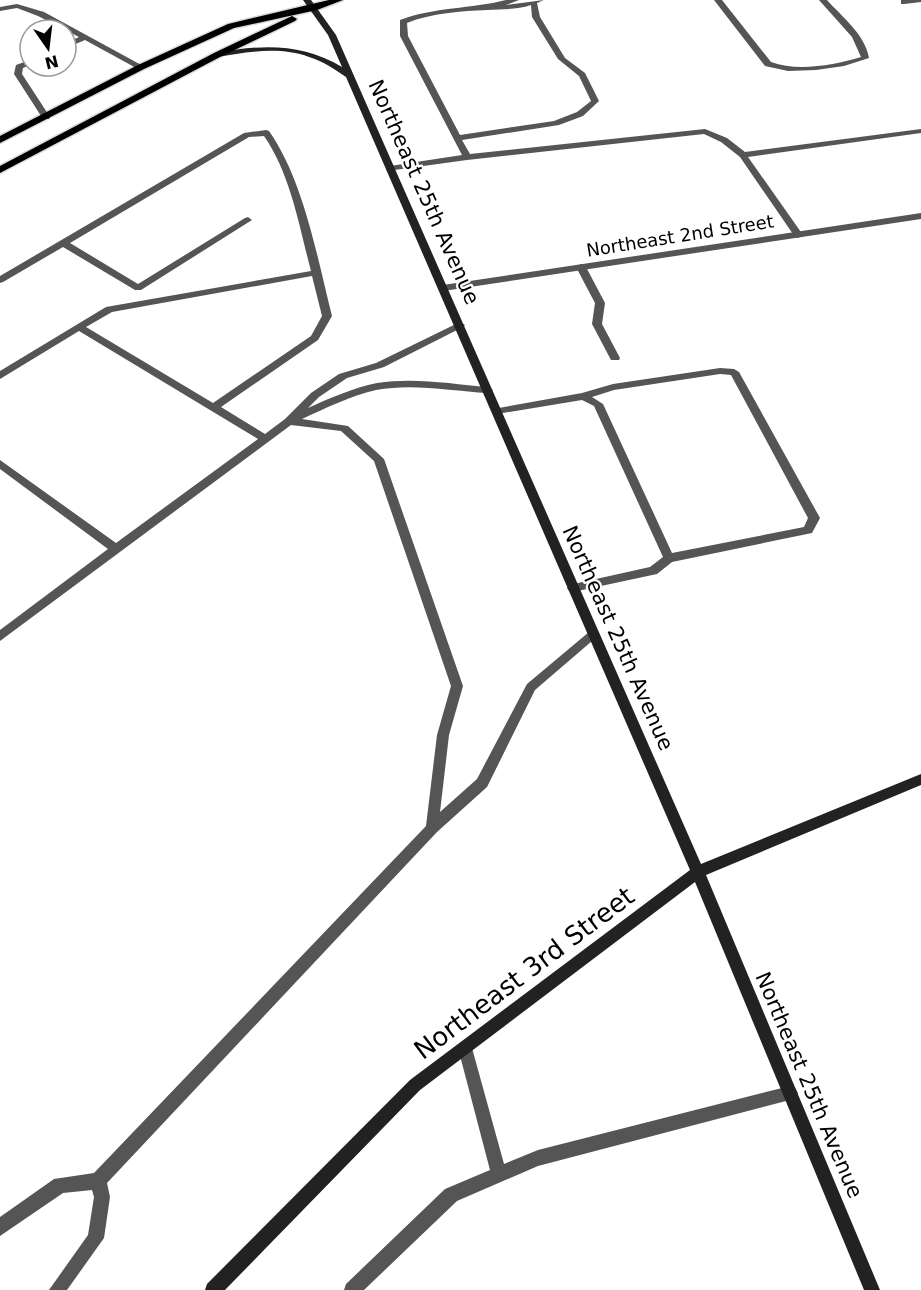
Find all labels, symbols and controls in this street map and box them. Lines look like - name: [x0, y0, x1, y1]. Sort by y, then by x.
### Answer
- north arrow: [18, 18, 78, 78]
- text: N: [43, 51, 60, 73]
- street label: Northeast 25th Avenue: [364, 76, 484, 308]
- street label: Northeast 2nd Street: [585, 210, 775, 261]
- street label: Northeast 25th Avenue: [558, 522, 678, 754]
- street label: Northeast 3rd Street: [408, 881, 640, 1065]
- street label: Northeast 25th Avenue: [750, 968, 868, 1202]

